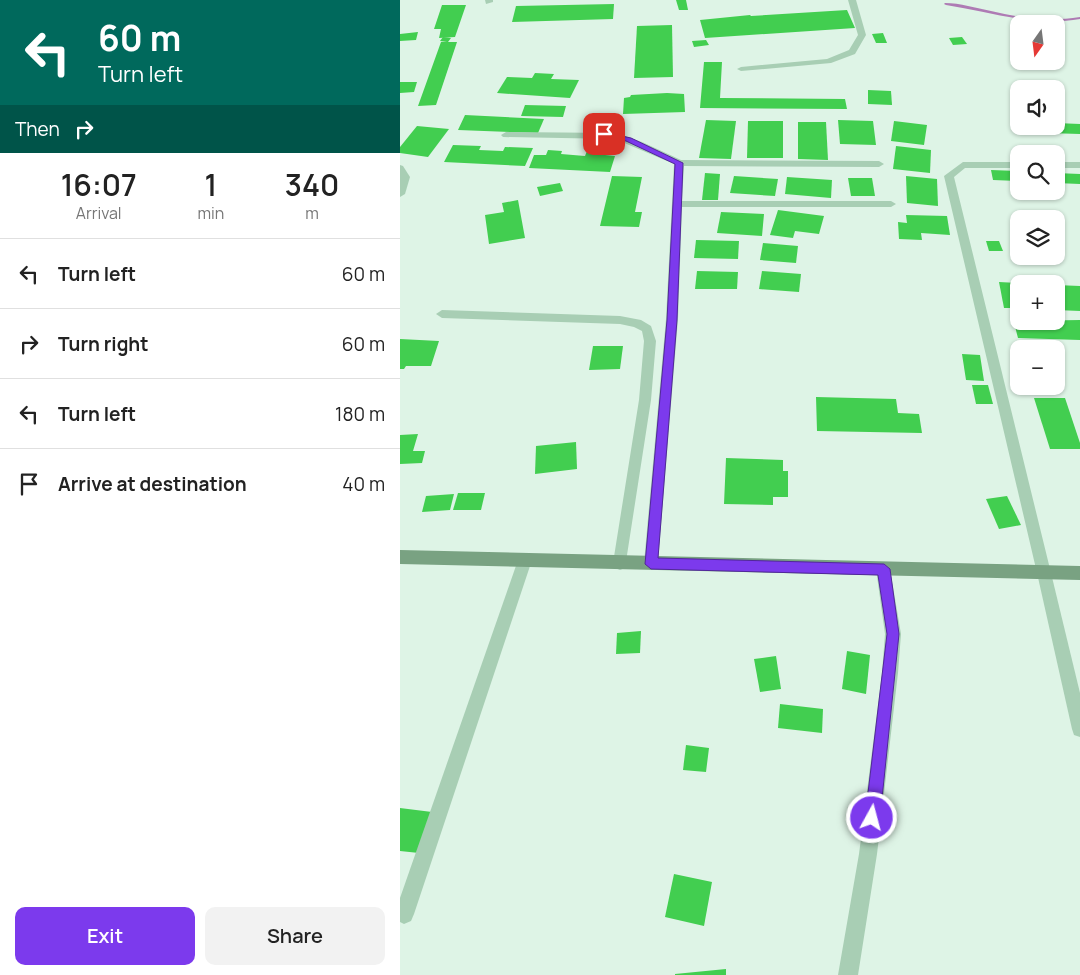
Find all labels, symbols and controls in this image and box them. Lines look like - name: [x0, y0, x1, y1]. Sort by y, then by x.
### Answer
- text: 60 m: [98, 14, 181, 62]
- north arrow: [1010, 15, 1065, 70]
- map controls: [1010, 15, 1065, 395]
- icon: left: [15, 20, 80, 85]
- text: Turn left: [98, 59, 183, 89]
- button: sound: [1010, 80, 1065, 135]
- pin: [583, 113, 625, 155]
- icon: right: [70, 115, 98, 143]
- text: Then: [15, 116, 60, 142]
- icon: arrive: [590, 120, 618, 148]
- button: search: [1010, 145, 1065, 200]
- text: 16:07: [61, 164, 137, 205]
- text: 1: [204, 164, 217, 205]
- text: 340: [285, 164, 339, 205]
- text: Arrival: [76, 202, 122, 224]
- text: min: [197, 202, 224, 224]
- text: m: [305, 202, 319, 224]
- button: layers: [1010, 210, 1065, 265]
- icon: left: [15, 260, 43, 288]
- text: Turn left: [58, 261, 136, 287]
- text: 60 m: [342, 261, 385, 287]
- button: +: [1010, 275, 1065, 330]
- icon: right: [15, 330, 43, 358]
- text: Turn right: [58, 331, 148, 357]
- text: 60 m: [342, 331, 385, 357]
- button: −: [1010, 340, 1065, 395]
- icon: left: [15, 400, 43, 428]
- text: Turn left: [58, 401, 136, 427]
- text: 180 m: [335, 401, 385, 427]
- icon: arrive: [15, 470, 43, 498]
- text: Arrive at destination: [58, 471, 247, 497]
- text: 40 m: [342, 471, 385, 497]
- position arrow: [845, 791, 897, 843]
- button: Exit: [15, 907, 195, 965]
- button: Share: [205, 907, 385, 965]

